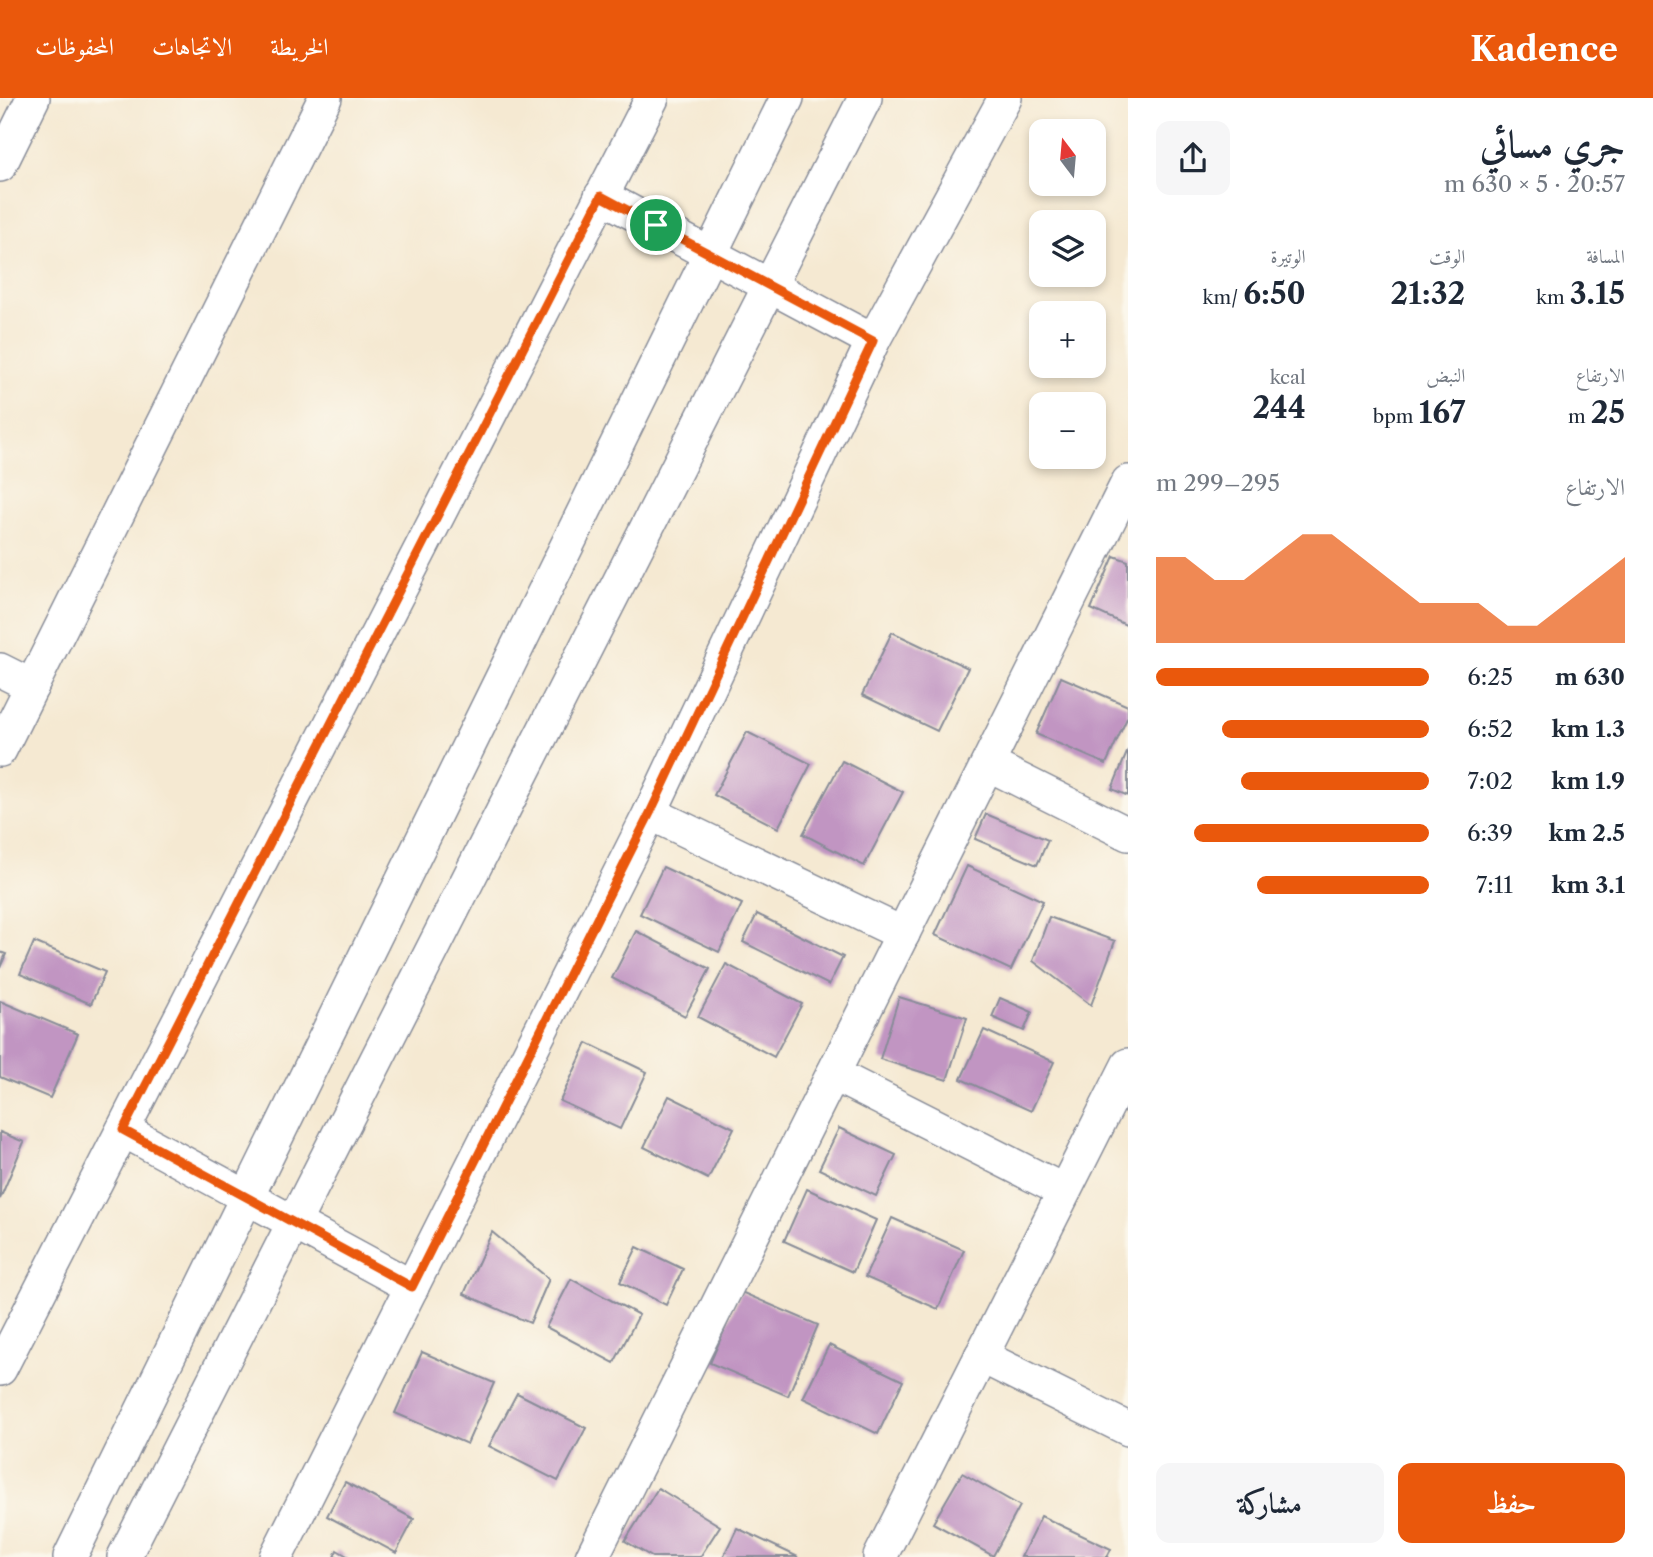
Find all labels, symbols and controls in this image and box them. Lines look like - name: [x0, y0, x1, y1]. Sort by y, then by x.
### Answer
- text: Kadence: [1470, 29, 1618, 70]
- text: المحفوظات: [35, 32, 114, 61]
- text: الاتجاهات: [152, 32, 232, 61]
- text: الخريطة: [270, 32, 329, 61]
- north arrow: [1029, 119, 1106, 196]
- map controls: [1029, 119, 1106, 469]
- text: جري مسائي: [1480, 120, 1625, 167]
- button: share: [1156, 121, 1230, 195]
- text: 20:57 · 5 × 630 m: [1444, 170, 1625, 198]
- pin: [626, 195, 686, 255]
- icon: arrive: [637, 206, 675, 244]
- button: layers: [1029, 210, 1106, 287]
- text: الوتيرة: [1271, 245, 1306, 268]
- text: الوقت: [1429, 245, 1465, 268]
- text: المسافة: [1586, 245, 1625, 268]
- text: 6:50: [1243, 275, 1306, 312]
- text: 21:32: [1391, 275, 1465, 312]
- text: 3.15: [1570, 275, 1625, 312]
- text: /km: [1203, 286, 1243, 309]
- text: km: [1536, 286, 1570, 309]
- button: +: [1029, 301, 1106, 378]
- text: النبض: [1426, 364, 1465, 387]
- text: الارتفاع: [1576, 364, 1625, 387]
- text: kcal: [1270, 366, 1306, 389]
- text: 244: [1252, 389, 1306, 426]
- button: −: [1029, 392, 1106, 469]
- text: 167: [1419, 394, 1465, 431]
- text: 25: [1591, 394, 1625, 431]
- text: bpm: [1373, 405, 1419, 428]
- text: m: [1568, 405, 1591, 428]
- text: 295–299 m: [1156, 469, 1280, 497]
- text: الارتفاع: [1565, 473, 1625, 501]
- text: 6:25: [1467, 663, 1513, 691]
- text: 630 m: [1555, 663, 1625, 691]
- text: 6:52: [1467, 715, 1513, 743]
- text: 1.3 km: [1551, 715, 1625, 743]
- text: 7:02: [1467, 767, 1513, 795]
- text: 1.9 km: [1551, 767, 1625, 795]
- text: 6:39: [1467, 819, 1513, 847]
- text: 2.5 km: [1549, 819, 1625, 847]
- text: 7:11: [1476, 871, 1513, 899]
- text: 3.1 km: [1551, 871, 1625, 899]
- button: مشاركة: [1156, 1463, 1384, 1543]
- button: حفظ: [1398, 1463, 1625, 1543]

